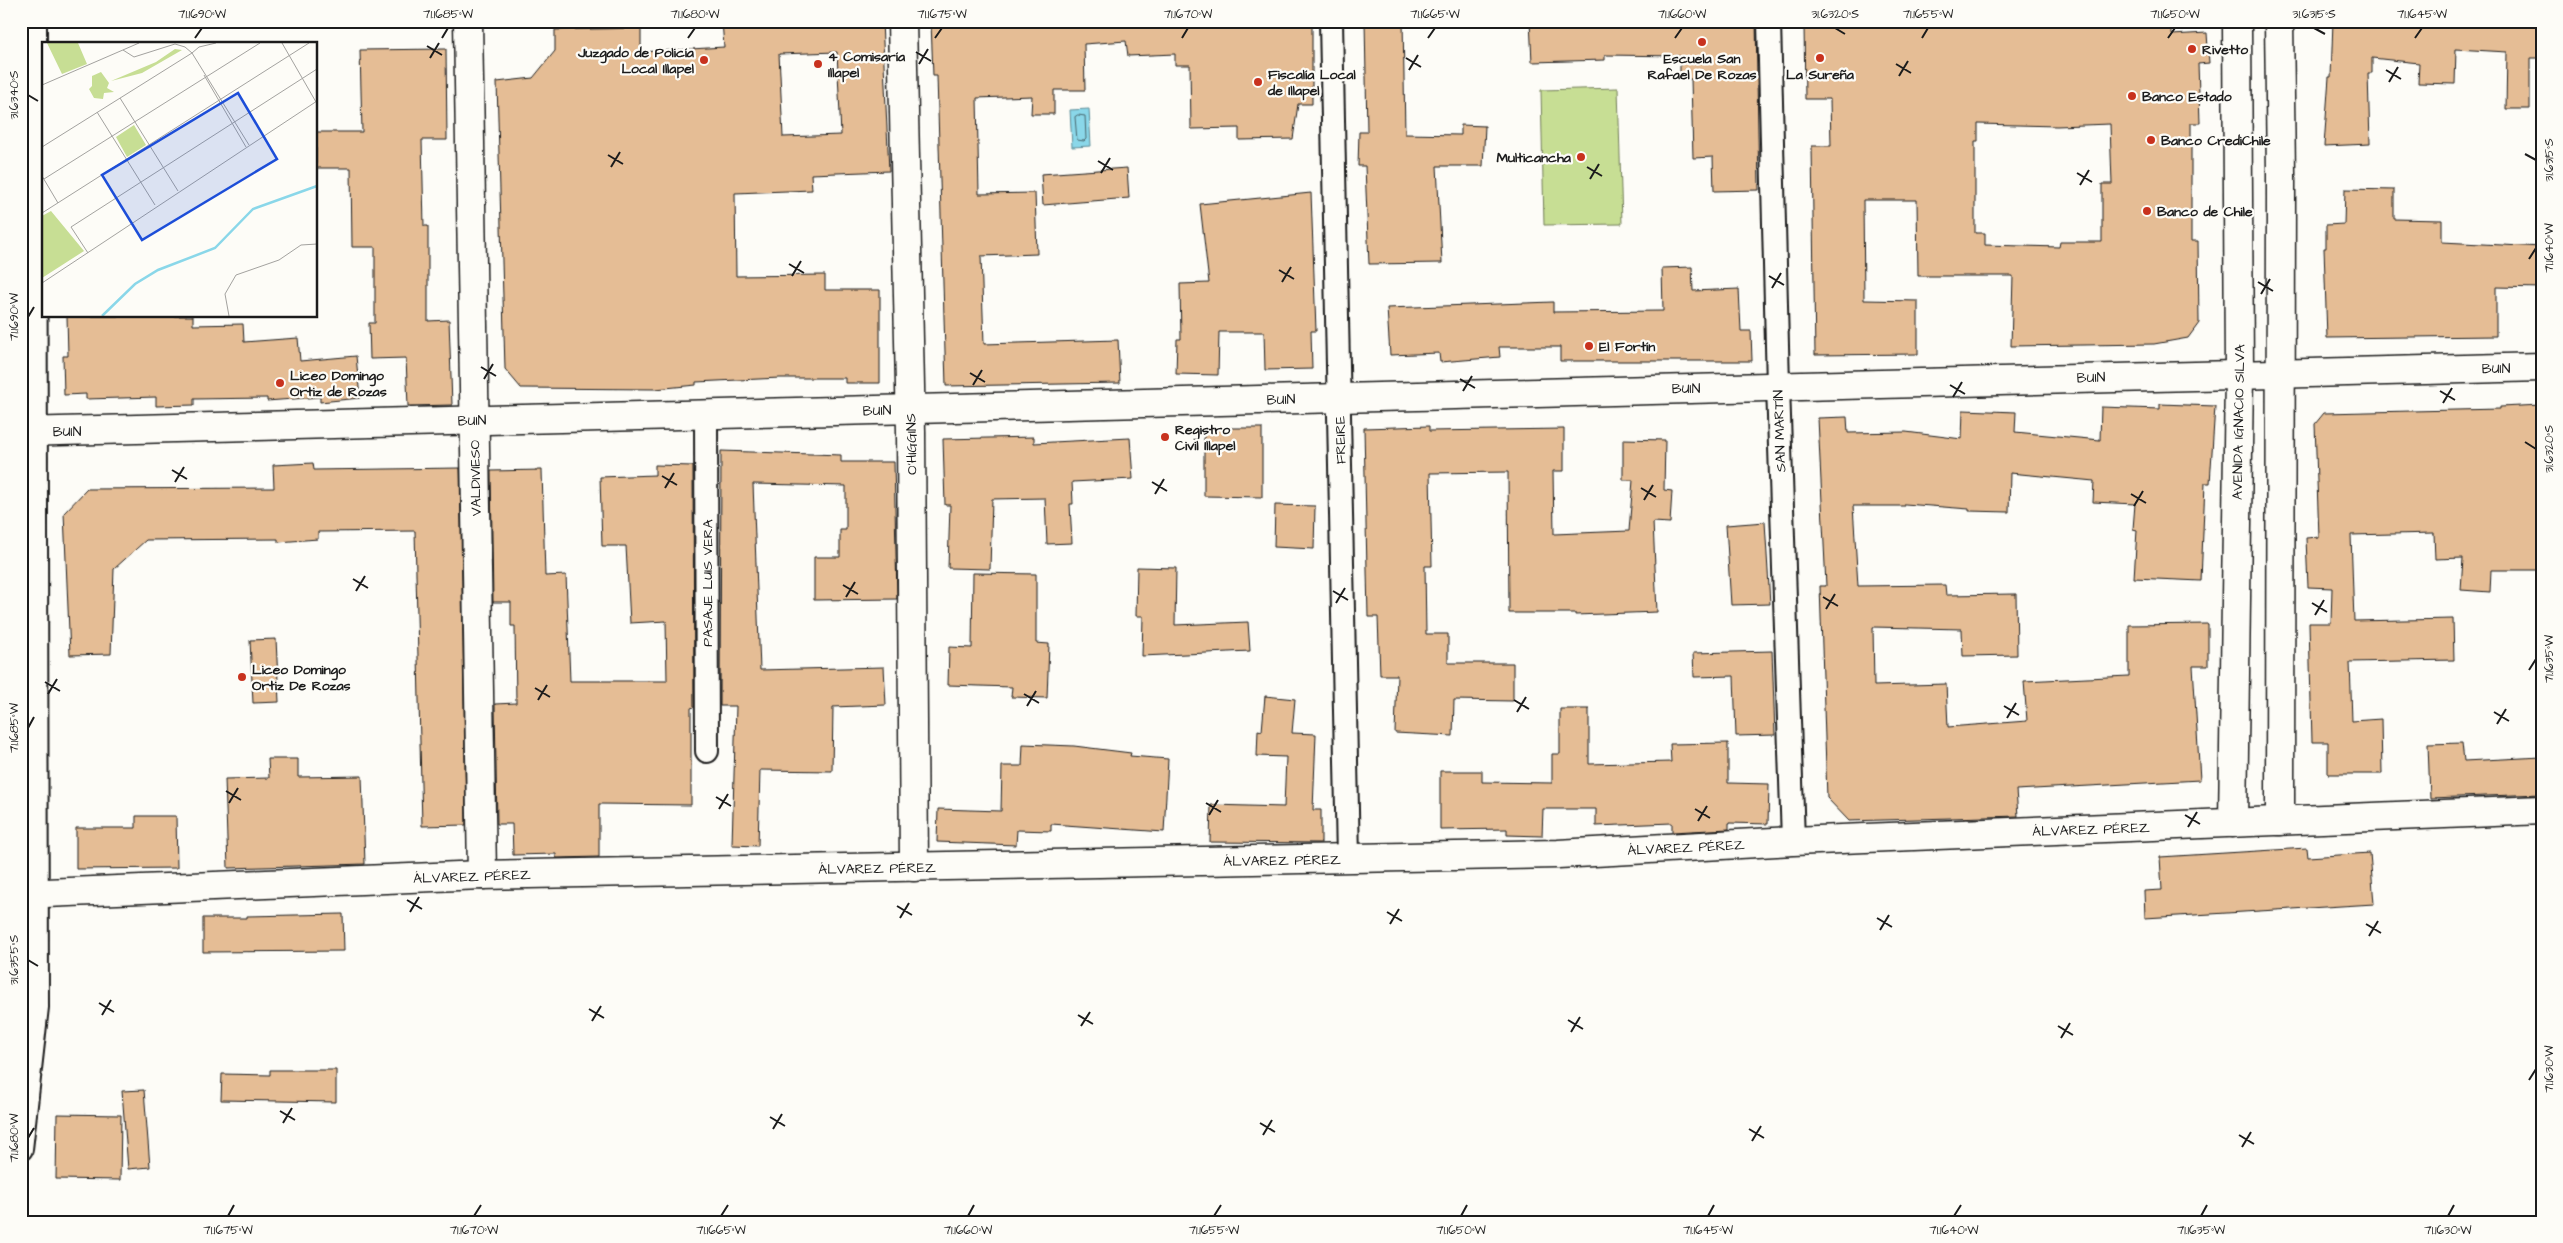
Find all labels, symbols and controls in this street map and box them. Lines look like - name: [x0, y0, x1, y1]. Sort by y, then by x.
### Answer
- text: 71.1690°W: [178, 6, 227, 23]
- text: 71.1685°W: [423, 6, 474, 23]
- text: 71.1680°W: [671, 6, 720, 23]
- text: 71.1675°W: [917, 6, 967, 23]
- text: 71.1670°W: [1164, 6, 1213, 23]
- text: 71.1665°W: [1410, 6, 1461, 23]
- text: 71.1660°W: [1658, 6, 1707, 23]
- text: 31.6320°S: [1811, 6, 1859, 23]
- text: 71.1655°W: [1903, 6, 1954, 23]
- text: 71.1650°W: [2150, 6, 2201, 23]
- text: 31.6315°S: [2292, 6, 2336, 23]
- text: 71.1645°W: [2397, 6, 2448, 23]
- marker: Escuela San Rafael De Rozas: [1696, 36, 1708, 48]
- place label: Rivetto: [2202, 40, 2248, 60]
- inset map: [42, 42, 318, 318]
- place label: Juzgado de Policía Local Illapel: [577, 43, 695, 79]
- marker: Rivetto: [2186, 43, 2198, 55]
- place label: 4 Comisaría Illapel: [828, 47, 906, 83]
- place label: Escuela San Rafael De Rozas: [1647, 49, 1757, 85]
- marker: La Sureña: [1814, 52, 1826, 64]
- marker: Juzgado de Policía Local Illapel: [698, 54, 710, 66]
- marker: 4 Comisaría Illapel: [812, 58, 824, 70]
- place label: Fiscalía Local de Illapel: [1267, 65, 1356, 101]
- place label: La Sureña: [1786, 65, 1855, 85]
- text: 31.6340°S: [6, 70, 23, 120]
- marker: Fiscalía Local de Illapel: [1252, 76, 1264, 88]
- place label: Banco Estado: [2142, 87, 2232, 107]
- marker: Banco Estado: [2126, 90, 2138, 102]
- place label: Banco CrediChile: [2161, 131, 2271, 151]
- marker: Banco CrediChile: [2145, 134, 2157, 146]
- text: 31.6315°S: [2541, 138, 2558, 182]
- place label: Multicancha: [1496, 148, 1572, 168]
- marker: Multicancha: [1575, 151, 1587, 163]
- place label: Banco de Chile: [2157, 202, 2253, 222]
- marker: Banco de Chile: [2141, 205, 2153, 217]
- text: 71.1640°W: [2541, 223, 2558, 273]
- text: 71.1690°W: [6, 292, 23, 341]
- place label: El Fortín: [1599, 337, 1655, 357]
- marker: El Fortín: [1583, 340, 1595, 352]
- street label: AVENIDA IGNACIO SILVA: [2228, 344, 2250, 500]
- street label: BUIN: [2481, 359, 2511, 379]
- place label: Liceo Domingo Ortiz de Rozas: [290, 366, 387, 402]
- street label: BUIN: [2076, 367, 2106, 388]
- marker: Liceo Domingo Ortiz de Rozas: [274, 377, 286, 389]
- street label: BUIN: [1671, 379, 1701, 399]
- street label: BUIN: [1266, 389, 1296, 410]
- street label: SAN MARTÍN: [1769, 389, 1791, 473]
- street label: BUIN: [862, 400, 892, 421]
- street label: BUIN: [457, 410, 487, 431]
- street label: O'HIGGINS: [901, 413, 923, 475]
- street label: FREIRE: [1331, 415, 1351, 464]
- place label: Registro Civil Illapel: [1175, 420, 1236, 456]
- street label: BUIN: [52, 422, 82, 442]
- text: 31.6320°S: [2541, 425, 2558, 473]
- marker: Registro Civil Illapel: [1159, 431, 1171, 443]
- street label: VALDIVIESO: [465, 440, 487, 516]
- street label: PASAJE LUIS VERA: [698, 519, 718, 647]
- text: 71.1635°W: [2541, 634, 2558, 683]
- place label: Liceo Domingo Ortiz De Rozas: [252, 660, 351, 696]
- marker: Liceo Domingo Ortiz De Rozas: [236, 671, 248, 683]
- text: 71.1685°W: [6, 702, 23, 753]
- street label: ÁLVAREZ PÉREZ: [2032, 818, 2150, 842]
- street label: ÁLVAREZ PÉREZ: [1627, 835, 1745, 861]
- street label: ÁLVAREZ PÉREZ: [1223, 850, 1341, 872]
- street label: ÁLVAREZ PÉREZ: [818, 858, 936, 880]
- street label: ÁLVAREZ PÉREZ: [413, 865, 531, 889]
- text: 31.6355°S: [6, 935, 23, 985]
- text: 71.1630°W: [2541, 1045, 2558, 1093]
- text: 71.1680°W: [6, 1113, 23, 1162]
- text: 71.1675°W: [203, 1222, 253, 1239]
- text: 71.1670°W: [450, 1222, 499, 1239]
- text: 71.1665°W: [696, 1222, 747, 1239]
- text: 71.1660°W: [944, 1222, 993, 1239]
- text: 71.1655°W: [1189, 1222, 1240, 1239]
- text: 71.1650°W: [1436, 1222, 1487, 1239]
- text: 71.1645°W: [1683, 1222, 1734, 1239]
- text: 71.1640°W: [1929, 1222, 1979, 1239]
- text: 71.1635°W: [2177, 1222, 2226, 1239]
- text: 71.1630°W: [2424, 1222, 2472, 1239]

